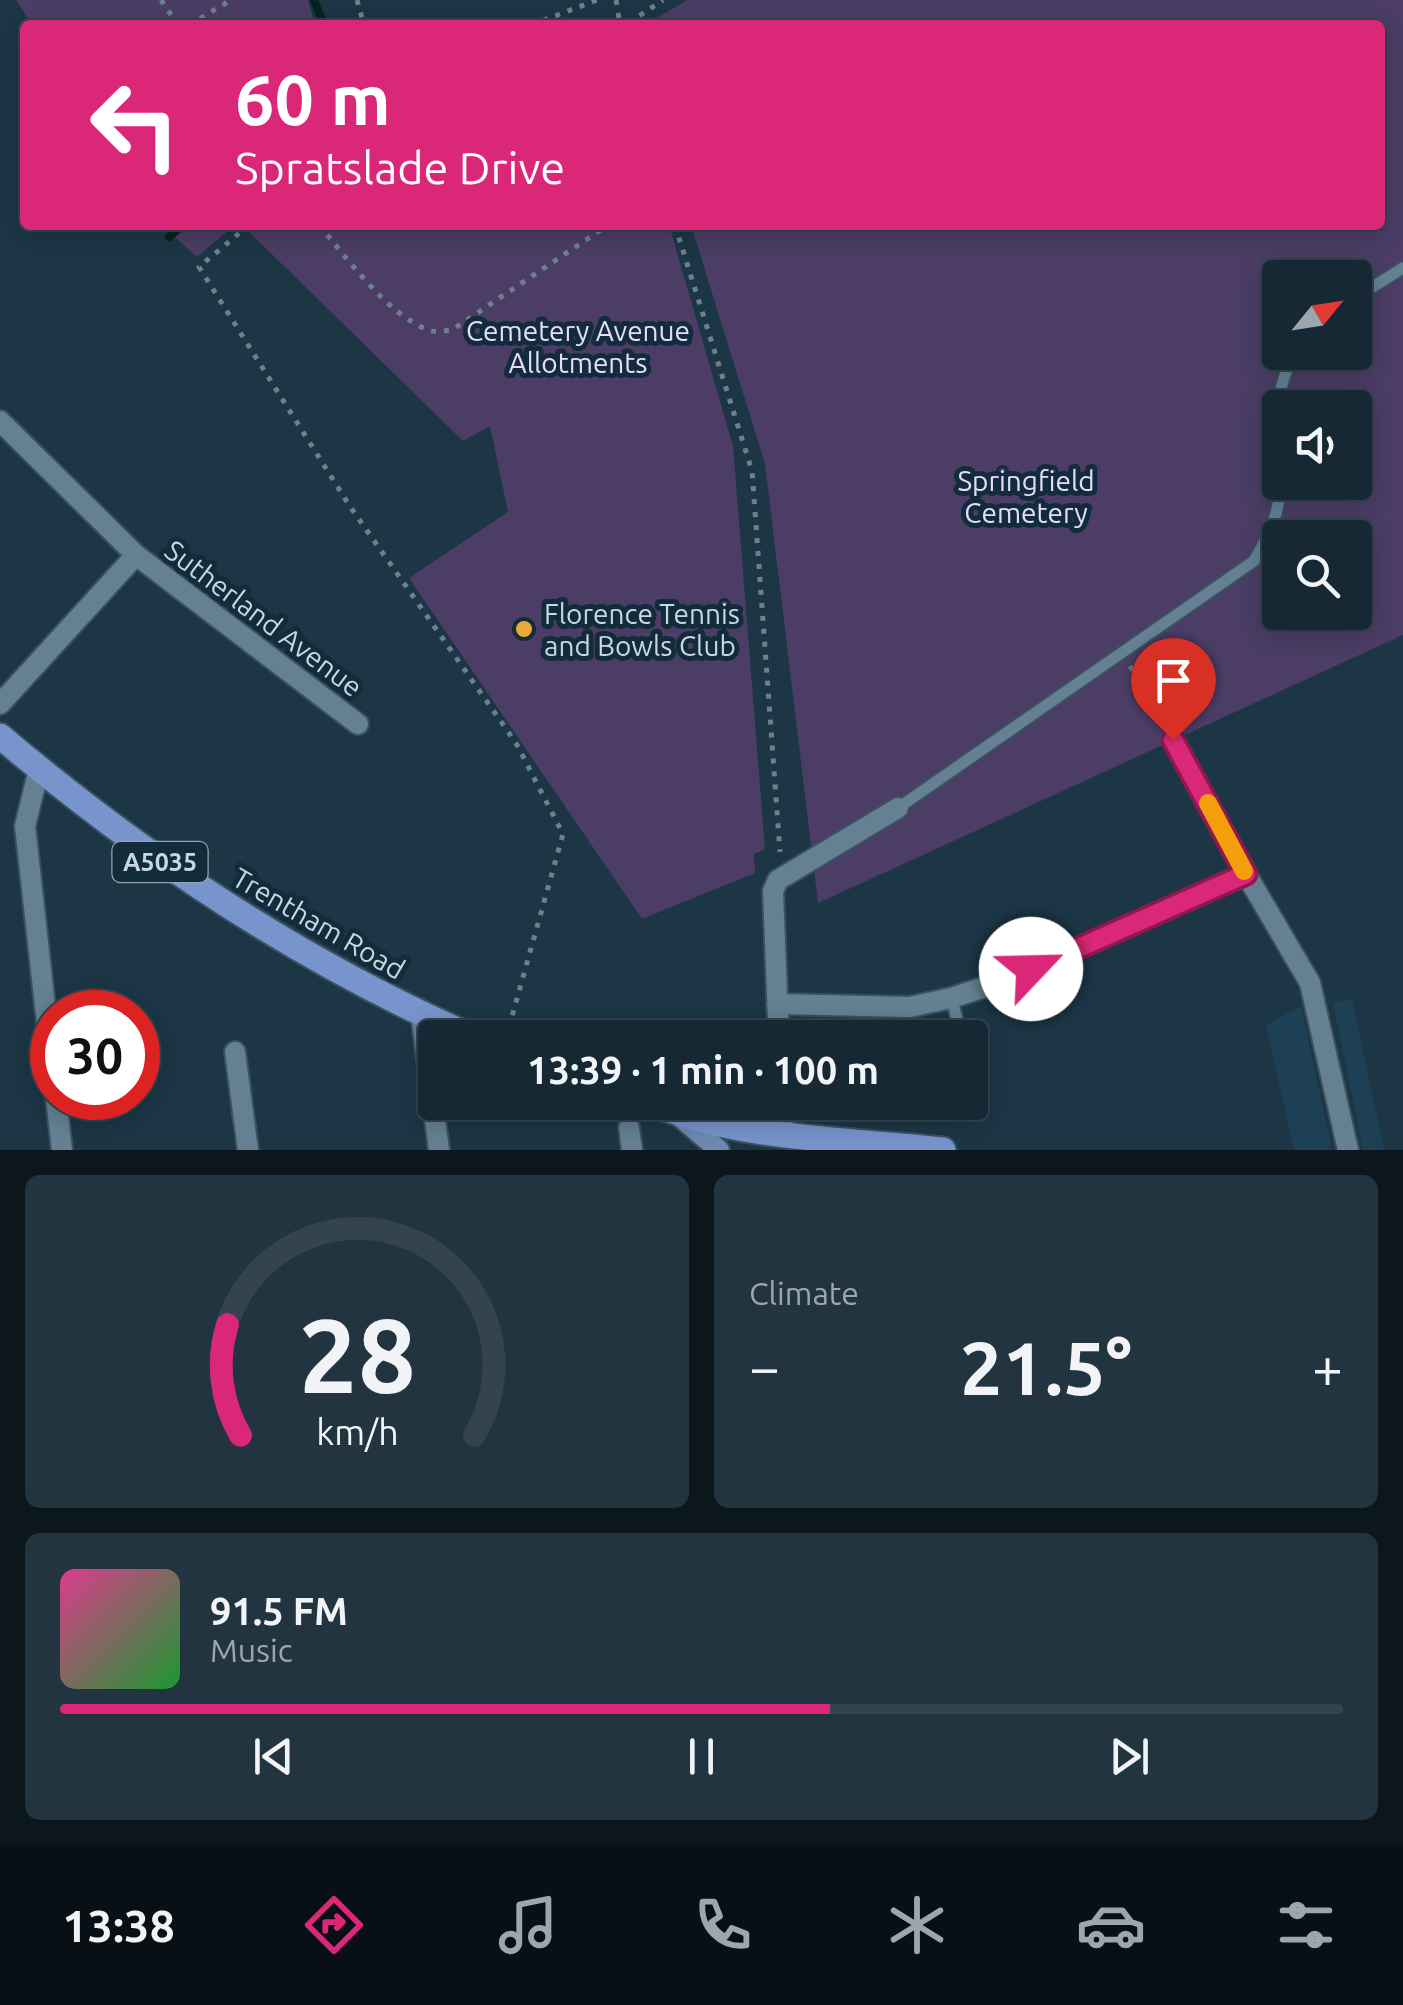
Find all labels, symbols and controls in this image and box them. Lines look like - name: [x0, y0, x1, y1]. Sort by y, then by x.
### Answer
- icon: left: [70, 60, 200, 190]
- text: 60 m: [235, 60, 391, 138]
- text: Spratslade Drive: [235, 142, 565, 193]
- north arrow: [1262, 260, 1372, 370]
- map controls: [1262, 260, 1372, 630]
- park label: Cemetery Avenue Allotments: [466, 315, 690, 378]
- button: sound: [1262, 390, 1372, 500]
- park label: Springfield Cemetery: [957, 465, 1095, 528]
- button: search: [1262, 520, 1372, 630]
- street label: Sutherland Avenue: [159, 534, 369, 702]
- place label: Florence Tennis and Bowls Club: [544, 598, 740, 661]
- marker: Florence Tennis and Bowls Club: [513, 618, 535, 640]
- pin: [1131, 638, 1216, 741]
- icon: arrive: [1146, 653, 1201, 708]
- road number: A5035: [112, 842, 208, 882]
- street label: Trentham Road: [228, 861, 410, 985]
- position arrow: [979, 917, 1083, 1021]
- speed limit sign: 30: [30, 990, 160, 1120]
- text: 13:39 · 1 min · 100 m: [527, 1049, 879, 1091]
- text: Climate: [749, 1275, 859, 1311]
- text: 28: [298, 1296, 416, 1413]
- text: 21.5°: [960, 1325, 1132, 1409]
- text: −: [749, 1336, 780, 1397]
- text: +: [1312, 1336, 1343, 1397]
- text: km/h: [316, 1412, 398, 1452]
- text: 91.5 FM: [210, 1590, 348, 1632]
- text: Music: [210, 1632, 293, 1668]
- icon: previous: [246, 1729, 301, 1784]
- icon: pause: [674, 1729, 729, 1784]
- icon: next: [1102, 1729, 1157, 1784]
- icon: directions: [299, 1890, 369, 1960]
- icon: music: [493, 1890, 563, 1960]
- icon: phone: [688, 1890, 758, 1960]
- icon: climate: [882, 1890, 952, 1960]
- icon: car: [1076, 1890, 1146, 1960]
- icon: filters: [1271, 1890, 1341, 1960]
- text: 13:38: [62, 1900, 175, 1951]

